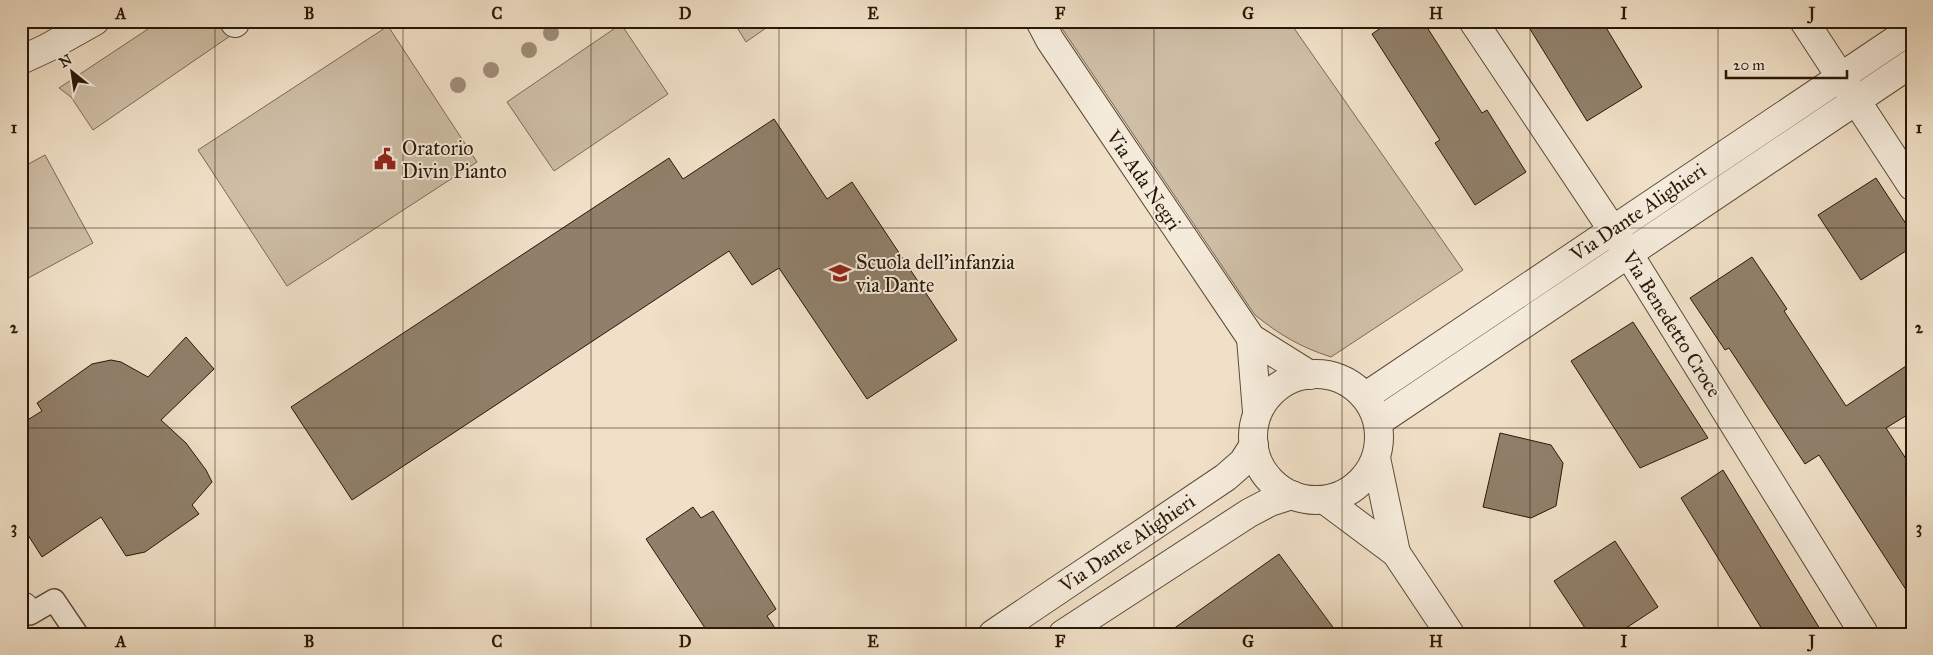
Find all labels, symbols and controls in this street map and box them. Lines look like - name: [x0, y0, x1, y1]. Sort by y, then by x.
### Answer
- text: A: [115, 4, 127, 23]
- text: B: [304, 4, 314, 23]
- text: C: [492, 4, 503, 23]
- text: D: [679, 4, 692, 23]
- text: E: [867, 4, 879, 23]
- text: F: [1055, 4, 1066, 23]
- text: G: [1242, 4, 1254, 23]
- text: H: [1429, 4, 1443, 23]
- text: I: [1621, 4, 1628, 23]
- text: J: [1807, 4, 1816, 24]
- north arrow: [48, 48, 98, 98]
- scale bar: [1726, 48, 1847, 80]
- text: N: [56, 51, 75, 72]
- text: 20 m: [1733, 56, 1765, 74]
- text: 1: [11, 118, 18, 137]
- text: 1: [1916, 118, 1923, 137]
- street label: Via Ada Negri: [1100, 125, 1187, 236]
- place label: Oratorio Divin Pianto: [402, 136, 507, 183]
- public building icon: Oratorio Divin Pianto: [372, 146, 398, 172]
- street label: Via Dante Alighieri: [1565, 157, 1711, 268]
- street label: Via Benedetto Croce: [1617, 246, 1727, 402]
- place label: Scuola dell'infanzia via Dante: [855, 250, 1015, 297]
- school or university icon: Scuola dell'infanzia via Dante: [827, 260, 853, 286]
- text: 2: [10, 318, 19, 337]
- text: 2: [1915, 318, 1924, 337]
- street label: Via Dante Alighieri: [1054, 488, 1200, 599]
- text: 3: [11, 518, 17, 538]
- text: 3: [1916, 518, 1922, 538]
- text: A: [115, 632, 127, 651]
- text: B: [304, 632, 314, 651]
- text: C: [492, 632, 503, 651]
- text: D: [679, 632, 692, 651]
- text: E: [867, 632, 879, 651]
- text: F: [1055, 632, 1066, 651]
- text: G: [1242, 632, 1254, 651]
- text: H: [1429, 632, 1443, 651]
- text: I: [1621, 632, 1628, 651]
- text: J: [1807, 632, 1816, 652]

